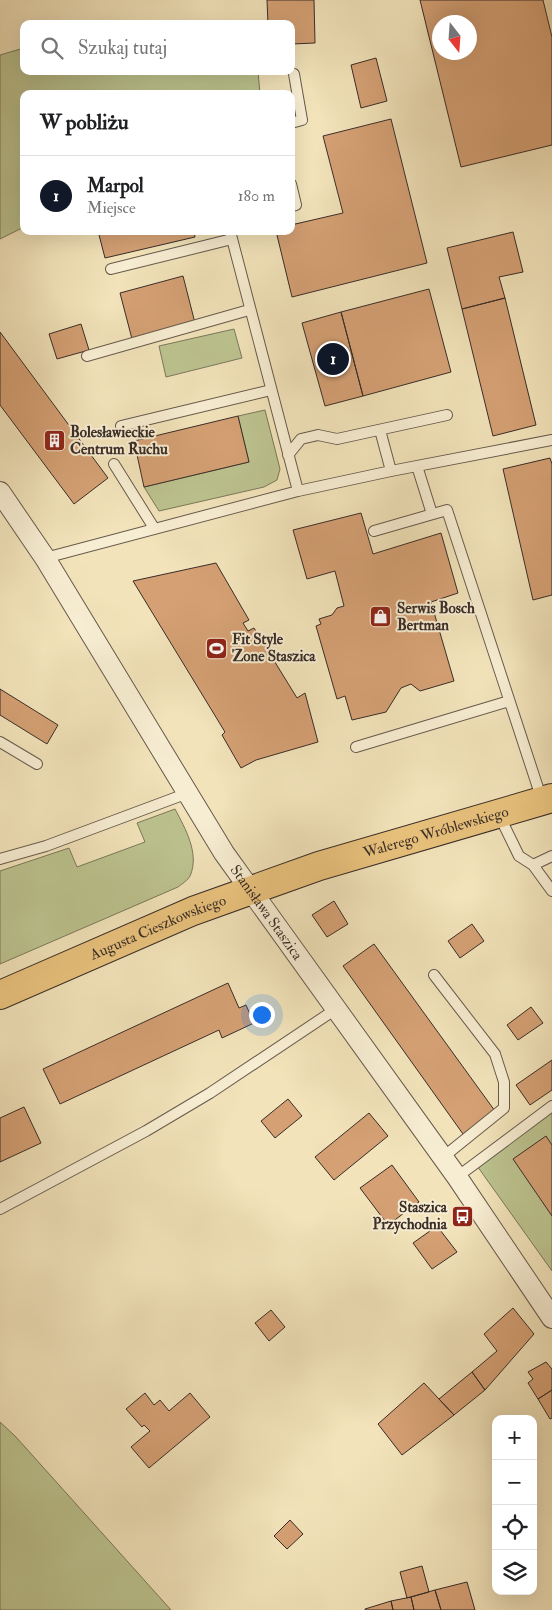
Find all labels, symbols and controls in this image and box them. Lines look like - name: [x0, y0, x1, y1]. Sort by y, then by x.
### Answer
- north arrow: [432, 15, 477, 60]
- search box: [20, 20, 295, 75]
- icon: search: [38, 34, 66, 62]
- text: Szukaj tutaj: [78, 36, 167, 60]
- text: W pobliżu: [40, 109, 129, 136]
- text: Marpol: [87, 174, 144, 198]
- text: 1: [53, 186, 59, 206]
- text: 180 m: [238, 186, 275, 206]
- text: Miejsce: [87, 198, 136, 218]
- pin: 1: [317, 340, 349, 378]
- place label: Bolesławieckie Centrum Ruchu: [70, 423, 168, 459]
- building icon: Bolesławieckie Centrum Ruchu: [42, 429, 66, 453]
- place label: Serwis Bosch Bertman: [397, 599, 475, 635]
- shop icon: Serwis Bosch Bertman: [369, 605, 393, 629]
- place label: Fit Style Zone Staszica: [232, 630, 316, 666]
- sports icon: Fit Style Zone Staszica: [204, 636, 228, 660]
- street label: Walerego Wróblewskiego: [360, 802, 511, 862]
- street label: Stanisława Staszica: [226, 861, 308, 964]
- street label: Augusta Cieszkowskiego: [86, 890, 229, 965]
- your location: [249, 1002, 275, 1028]
- place label: Staszica Przychodnia: [373, 1198, 448, 1235]
- bus stop icon: Staszica Przychodnia: [451, 1204, 475, 1228]
- map controls: [492, 1415, 537, 1595]
- button: +: [492, 1415, 537, 1460]
- button: −: [492, 1460, 537, 1505]
- button: locate: [492, 1505, 537, 1550]
- button: layers: [492, 1550, 537, 1595]

